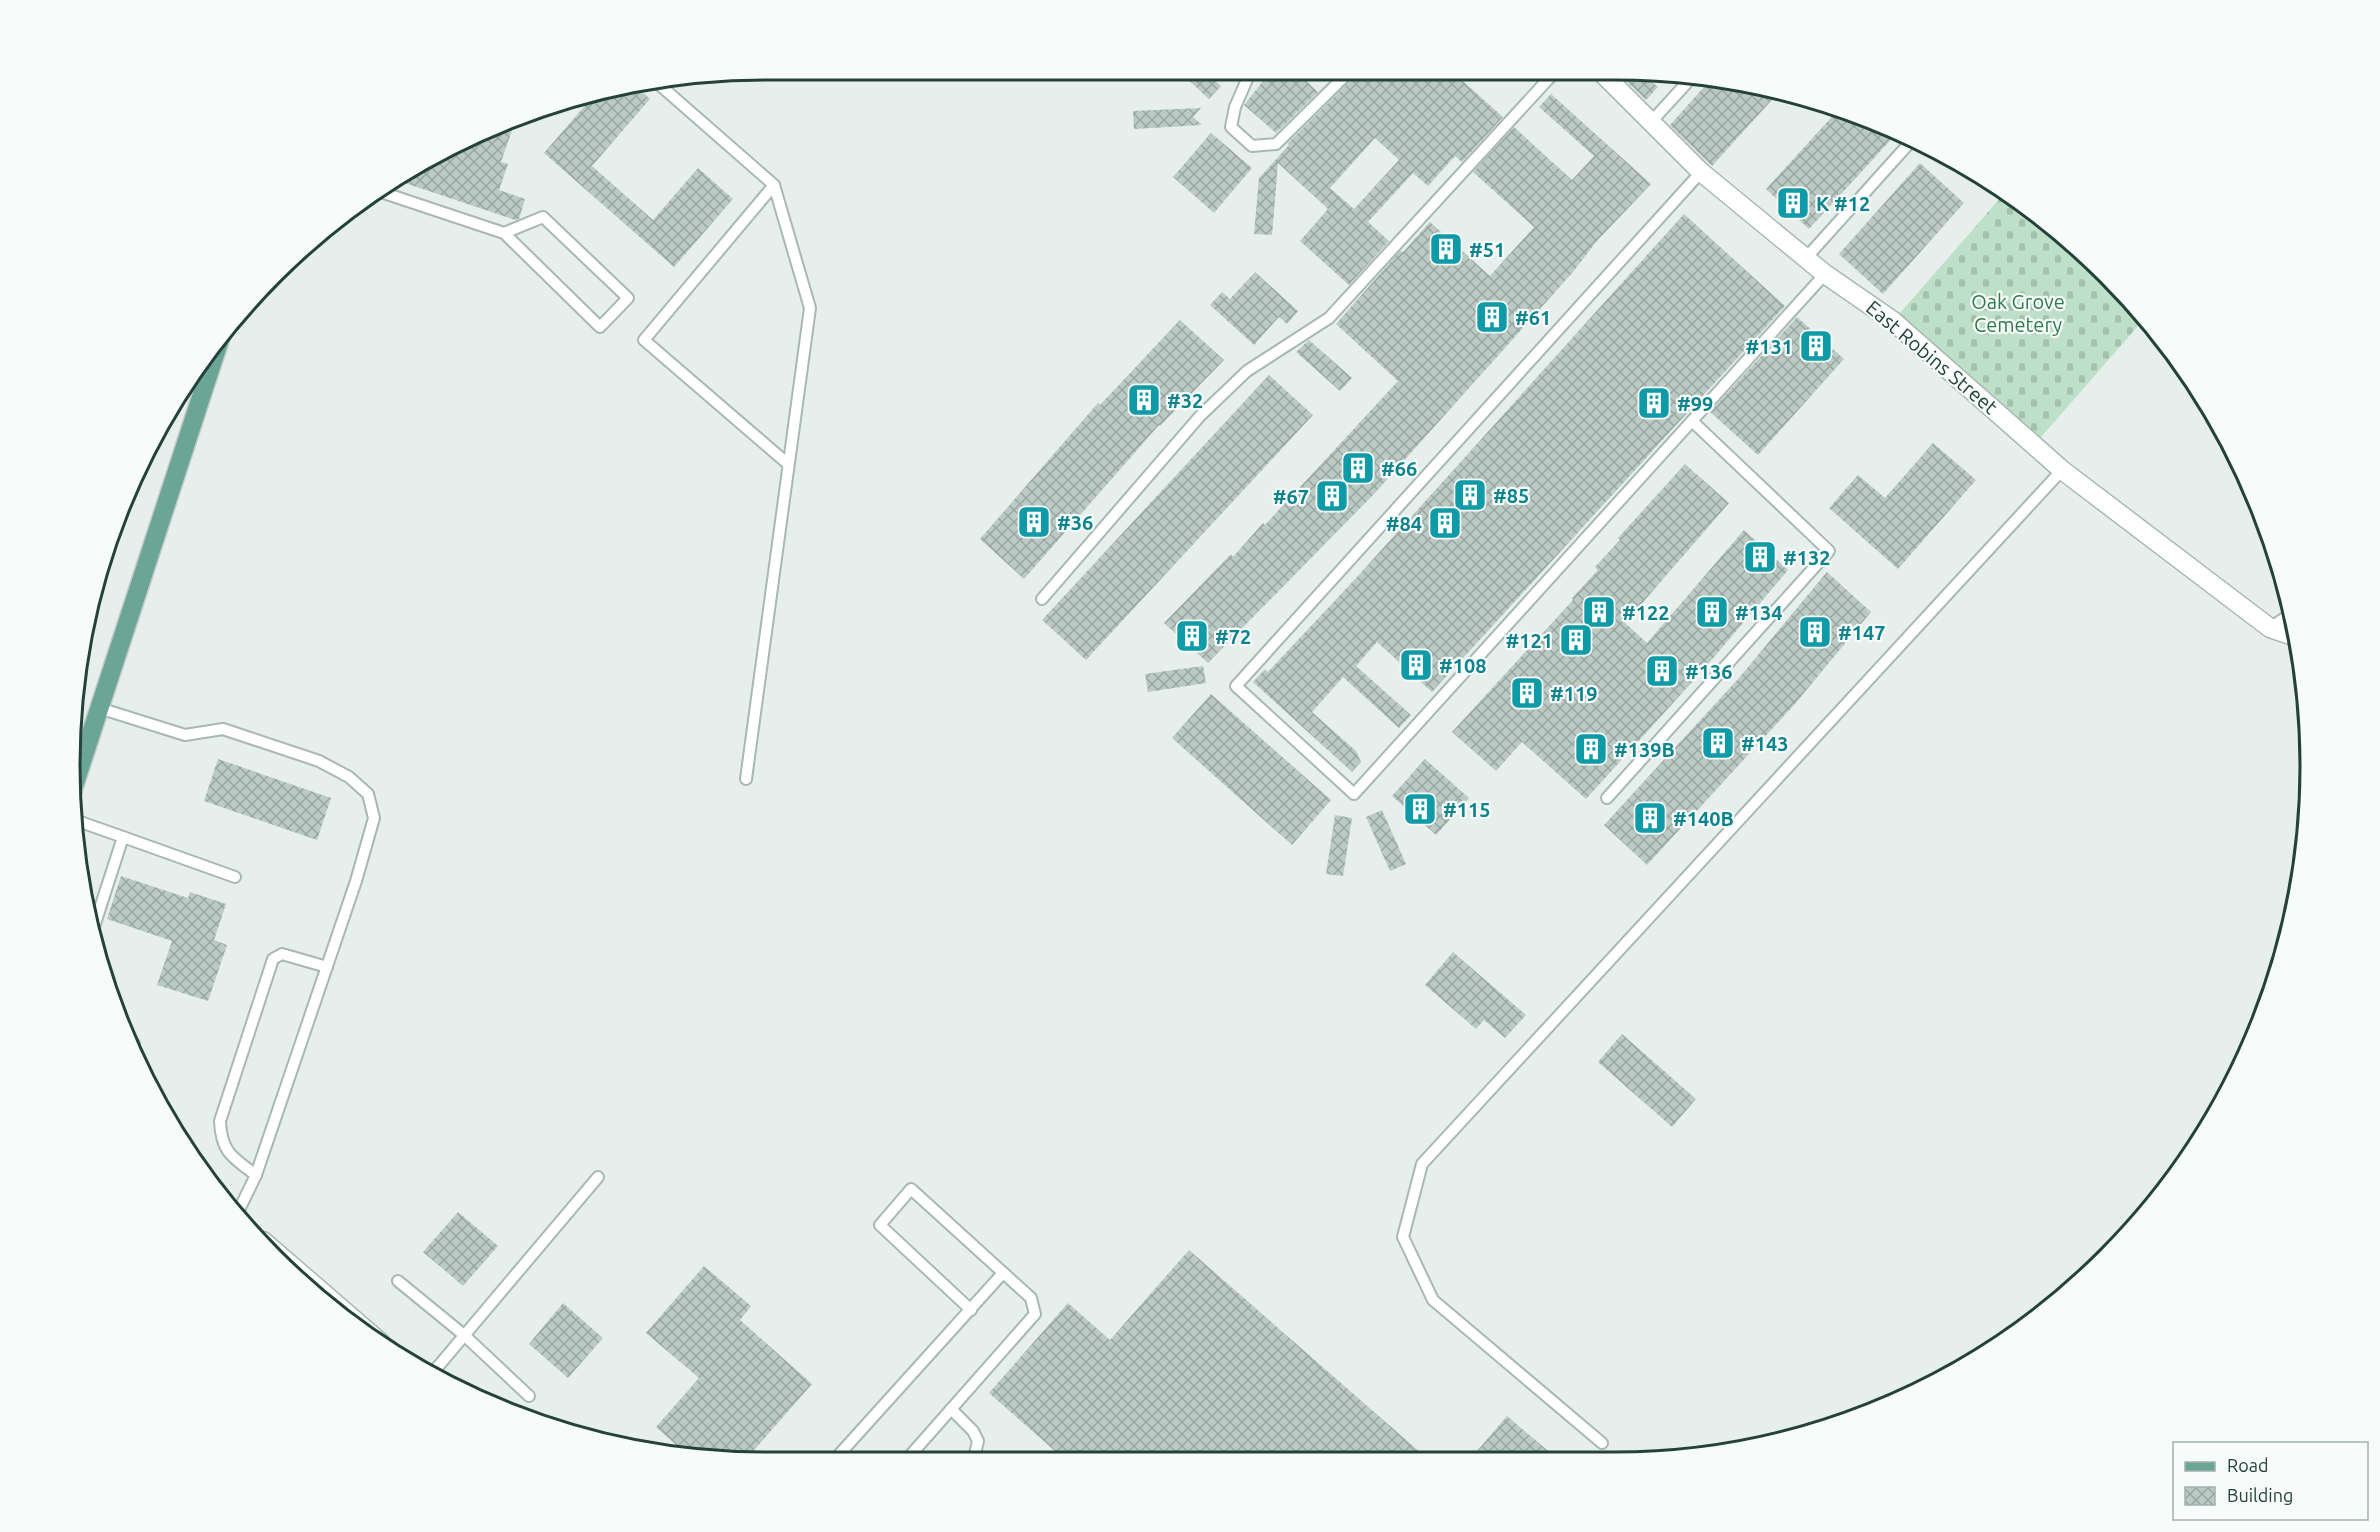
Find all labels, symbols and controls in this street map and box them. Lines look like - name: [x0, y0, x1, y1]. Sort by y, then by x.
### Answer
- building icon: K #12: [1775, 185, 1811, 221]
- place label: K #12: [1816, 192, 1870, 215]
- building icon: #51: [1428, 231, 1464, 267]
- place label: #51: [1469, 238, 1505, 261]
- park label: Oak Grove Cemetery: [1971, 290, 2065, 336]
- street label: East Robins Street: [1862, 296, 2002, 419]
- building icon: #61: [1474, 299, 1510, 335]
- place label: #61: [1515, 306, 1551, 329]
- building icon: #131: [1798, 328, 1834, 364]
- place label: #131: [1745, 335, 1793, 358]
- building icon: #32: [1126, 382, 1162, 418]
- building icon: #99: [1636, 385, 1672, 421]
- place label: #32: [1167, 389, 1203, 412]
- place label: #99: [1677, 392, 1713, 415]
- building icon: #66: [1340, 450, 1376, 486]
- place label: #66: [1381, 457, 1417, 480]
- building icon: #85: [1452, 477, 1488, 513]
- building icon: #67: [1314, 478, 1350, 514]
- place label: #85: [1493, 484, 1529, 507]
- place label: #67: [1273, 485, 1309, 508]
- building icon: #36: [1016, 504, 1052, 540]
- building icon: #84: [1427, 505, 1463, 541]
- place label: #36: [1057, 511, 1093, 534]
- place label: #84: [1386, 512, 1422, 535]
- building icon: #132: [1742, 539, 1778, 575]
- place label: #132: [1783, 546, 1831, 569]
- building icon: #122: [1581, 594, 1617, 630]
- building icon: #134: [1694, 594, 1730, 630]
- place label: #122: [1622, 601, 1670, 624]
- place label: #134: [1735, 601, 1783, 624]
- building icon: #147: [1797, 614, 1833, 650]
- building icon: #72: [1174, 618, 1210, 654]
- place label: #147: [1838, 621, 1886, 644]
- building icon: #121: [1558, 622, 1594, 658]
- place label: #72: [1215, 625, 1251, 648]
- place label: #121: [1505, 629, 1553, 652]
- building icon: #108: [1398, 647, 1434, 683]
- building icon: #136: [1644, 653, 1680, 689]
- place label: #108: [1439, 654, 1487, 677]
- place label: #136: [1685, 660, 1733, 683]
- building icon: #119: [1509, 675, 1545, 711]
- place label: #119: [1550, 682, 1598, 705]
- building icon: #143: [1700, 725, 1736, 761]
- building icon: #139B: [1573, 731, 1609, 767]
- place label: #143: [1741, 732, 1789, 755]
- place label: #139B: [1614, 738, 1675, 761]
- building icon: #115: [1402, 791, 1438, 827]
- place label: #115: [1443, 798, 1491, 821]
- building icon: #140B: [1632, 800, 1668, 836]
- place label: #140B: [1673, 807, 1734, 830]
- legend: [2173, 1442, 2368, 1520]
- text: Road: [2227, 1455, 2269, 1475]
- text: Building: [2227, 1485, 2293, 1505]

